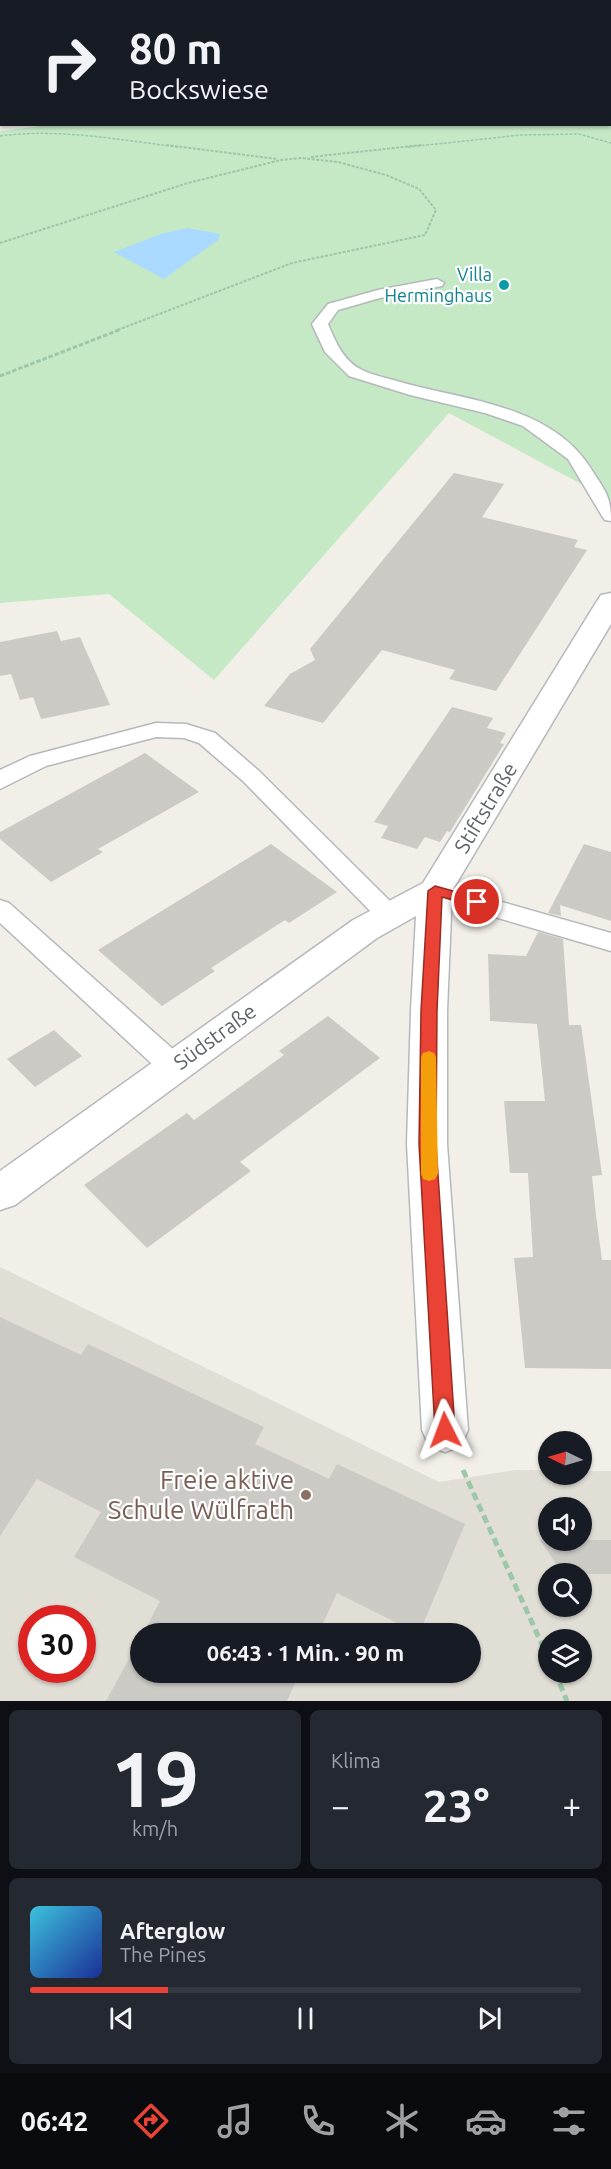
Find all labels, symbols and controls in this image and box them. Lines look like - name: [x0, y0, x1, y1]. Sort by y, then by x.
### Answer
- icon: right: [30, 24, 108, 102]
- text: 80 m: [129, 25, 223, 72]
- text: Bockswiese: [129, 74, 269, 104]
- place label: Villa Herminghaus: [385, 264, 492, 305]
- marker: Villa Herminghaus: [497, 278, 511, 292]
- street label: Stiftstraße: [449, 758, 521, 857]
- pin: [451, 876, 502, 927]
- icon: arrive: [460, 885, 493, 918]
- street label: Südstraße: [169, 998, 260, 1074]
- position arrow: [413, 1398, 477, 1462]
- north arrow: [538, 1431, 592, 1485]
- map controls: [538, 1431, 592, 1683]
- place label: Freie aktive Schule Wülfrath: [108, 1465, 294, 1524]
- marker: Freie aktive Schule Wülfrath: [299, 1488, 313, 1502]
- button: sound: [538, 1497, 592, 1551]
- button: search: [538, 1563, 592, 1617]
- speed limit sign: 30: [18, 1605, 96, 1683]
- button: layers: [538, 1629, 592, 1683]
- text: 06:43 · 1 Min. · 90 m: [207, 1640, 404, 1665]
- text: 19: [111, 1734, 199, 1822]
- text: Klima: [331, 1749, 381, 1772]
- text: 23°: [423, 1780, 489, 1831]
- text: −: [331, 1787, 350, 1824]
- text: +: [562, 1787, 581, 1824]
- text: km/h: [132, 1817, 178, 1840]
- text: Afterglow: [120, 1918, 225, 1943]
- text: The Pines: [120, 1943, 206, 1966]
- icon: previous: [105, 2002, 138, 2035]
- icon: pause: [289, 2002, 322, 2035]
- icon: next: [473, 2002, 506, 2035]
- icon: directions: [130, 2100, 172, 2142]
- icon: music: [214, 2100, 256, 2142]
- icon: phone: [297, 2100, 339, 2142]
- icon: climate: [381, 2100, 423, 2142]
- icon: car: [465, 2100, 507, 2142]
- icon: filters: [548, 2100, 590, 2142]
- text: 06:42: [21, 2106, 88, 2136]

